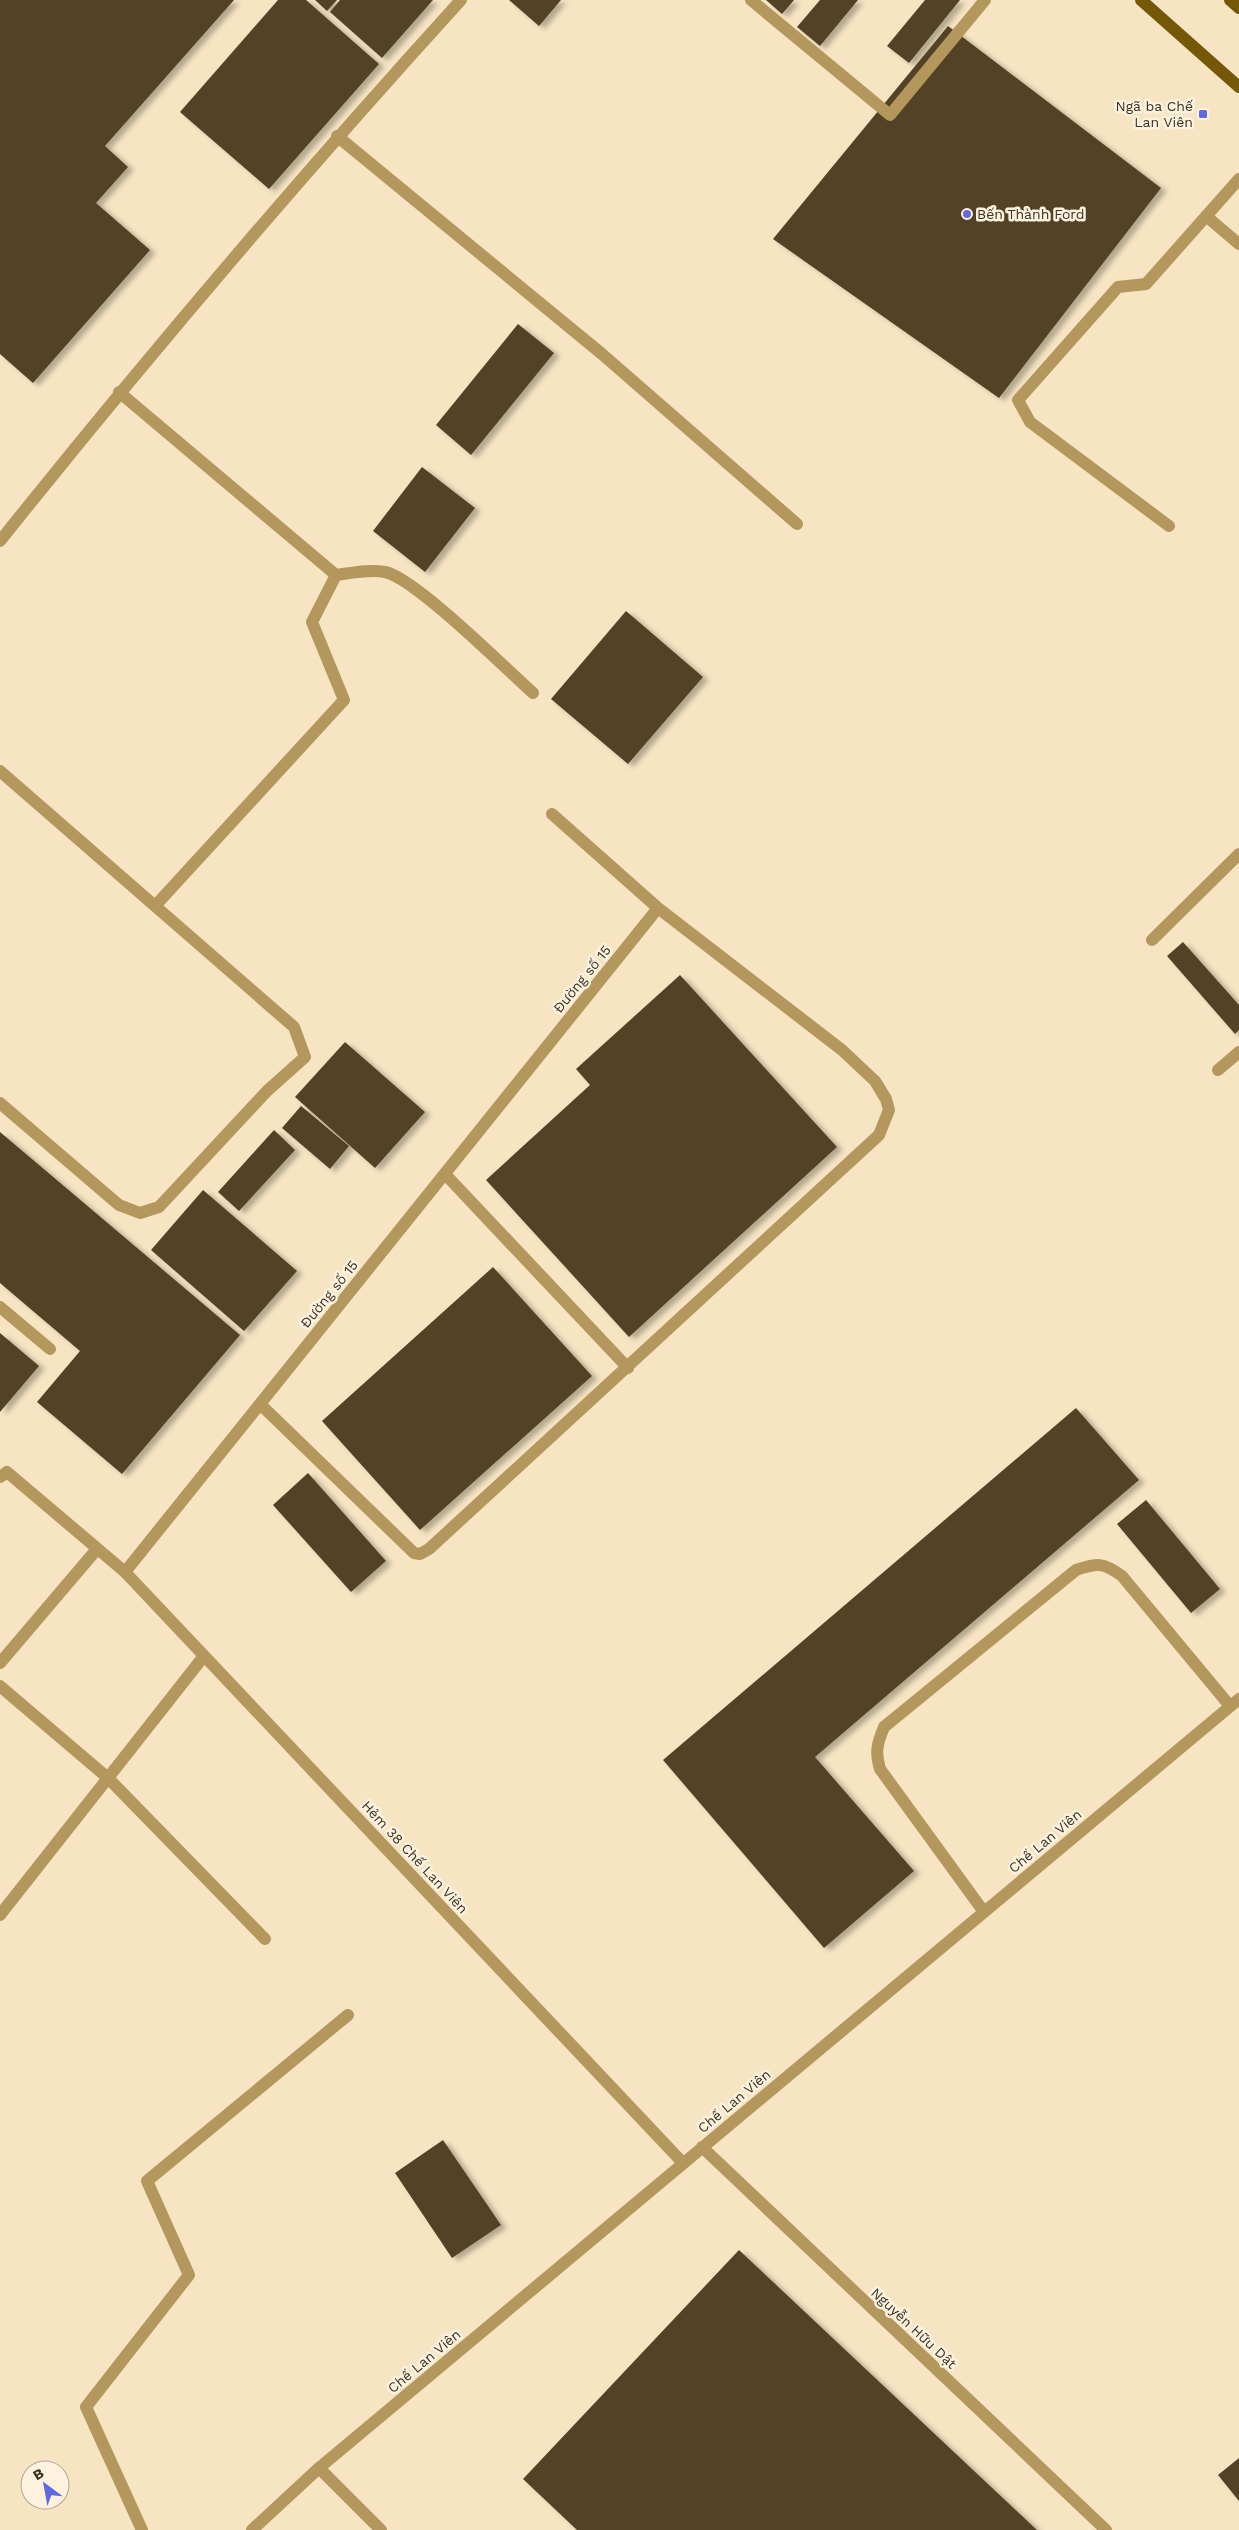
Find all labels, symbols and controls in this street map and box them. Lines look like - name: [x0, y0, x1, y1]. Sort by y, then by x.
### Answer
- place label: Ngã ba Chế Lan Viên: [1116, 98, 1193, 130]
- marker: Ngã ba Chế Lan Viên: [1197, 108, 1209, 120]
- place label: Bến Thành Ford: [977, 206, 1085, 222]
- marker: Bến Thành Ford: [961, 208, 973, 220]
- street label: Đường số 15: [550, 942, 614, 1016]
- street label: Đường số 15: [297, 1257, 361, 1331]
- street label: Hẻm 38 Chế Lan Viên: [359, 1797, 471, 1917]
- street label: Chế Lan Viên: [1005, 1806, 1085, 1876]
- street label: Chế Lan Viên: [694, 2066, 774, 2136]
- street label: Nguyễn Hữu Dật: [868, 2284, 960, 2372]
- street label: Chế Lan Viên: [384, 2326, 464, 2396]
- north arrow: [20, 2460, 70, 2510]
- text: B: [30, 2464, 47, 2483]

